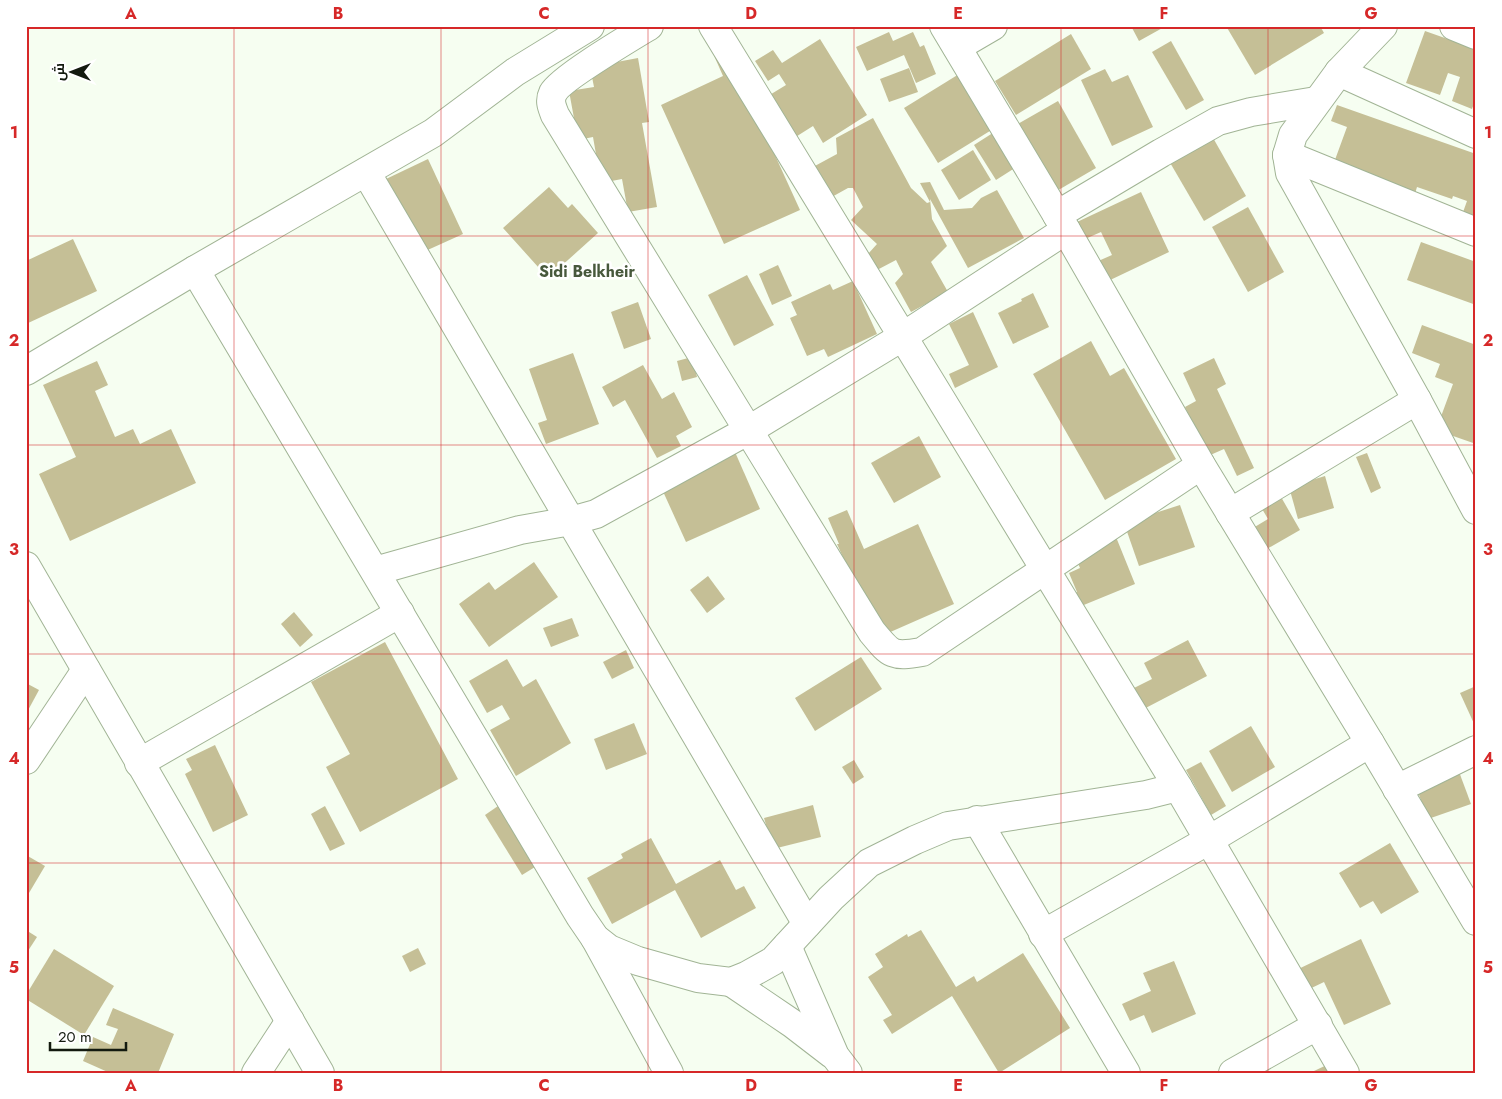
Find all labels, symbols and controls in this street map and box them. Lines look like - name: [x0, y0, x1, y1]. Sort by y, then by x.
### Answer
- text: A: [124, 2, 137, 25]
- text: B: [333, 2, 343, 25]
- text: C: [538, 2, 550, 25]
- text: D: [745, 2, 757, 25]
- text: E: [953, 2, 963, 25]
- text: F: [1160, 2, 1168, 25]
- text: G: [1364, 2, 1378, 25]
- north arrow: [48, 48, 98, 98]
- text: ش: [49, 63, 69, 81]
- text: 1: [10, 121, 18, 144]
- text: 1: [1484, 121, 1492, 144]
- district label: Sidi Belkheir: [539, 260, 635, 283]
- text: 2: [9, 329, 19, 352]
- text: 2: [1483, 329, 1493, 352]
- text: 3: [9, 538, 19, 561]
- text: 3: [1483, 538, 1493, 561]
- text: 4: [8, 747, 20, 770]
- text: 4: [1482, 747, 1494, 770]
- text: 5: [9, 956, 19, 979]
- text: 5: [1483, 956, 1493, 979]
- scale bar: [50, 1019, 126, 1051]
- text: 20 m: [58, 1026, 92, 1048]
- text: A: [124, 1074, 137, 1097]
- text: B: [333, 1074, 343, 1097]
- text: C: [538, 1074, 550, 1097]
- text: D: [745, 1074, 757, 1097]
- text: E: [953, 1074, 963, 1097]
- text: F: [1160, 1074, 1168, 1097]
- text: G: [1364, 1074, 1378, 1097]

